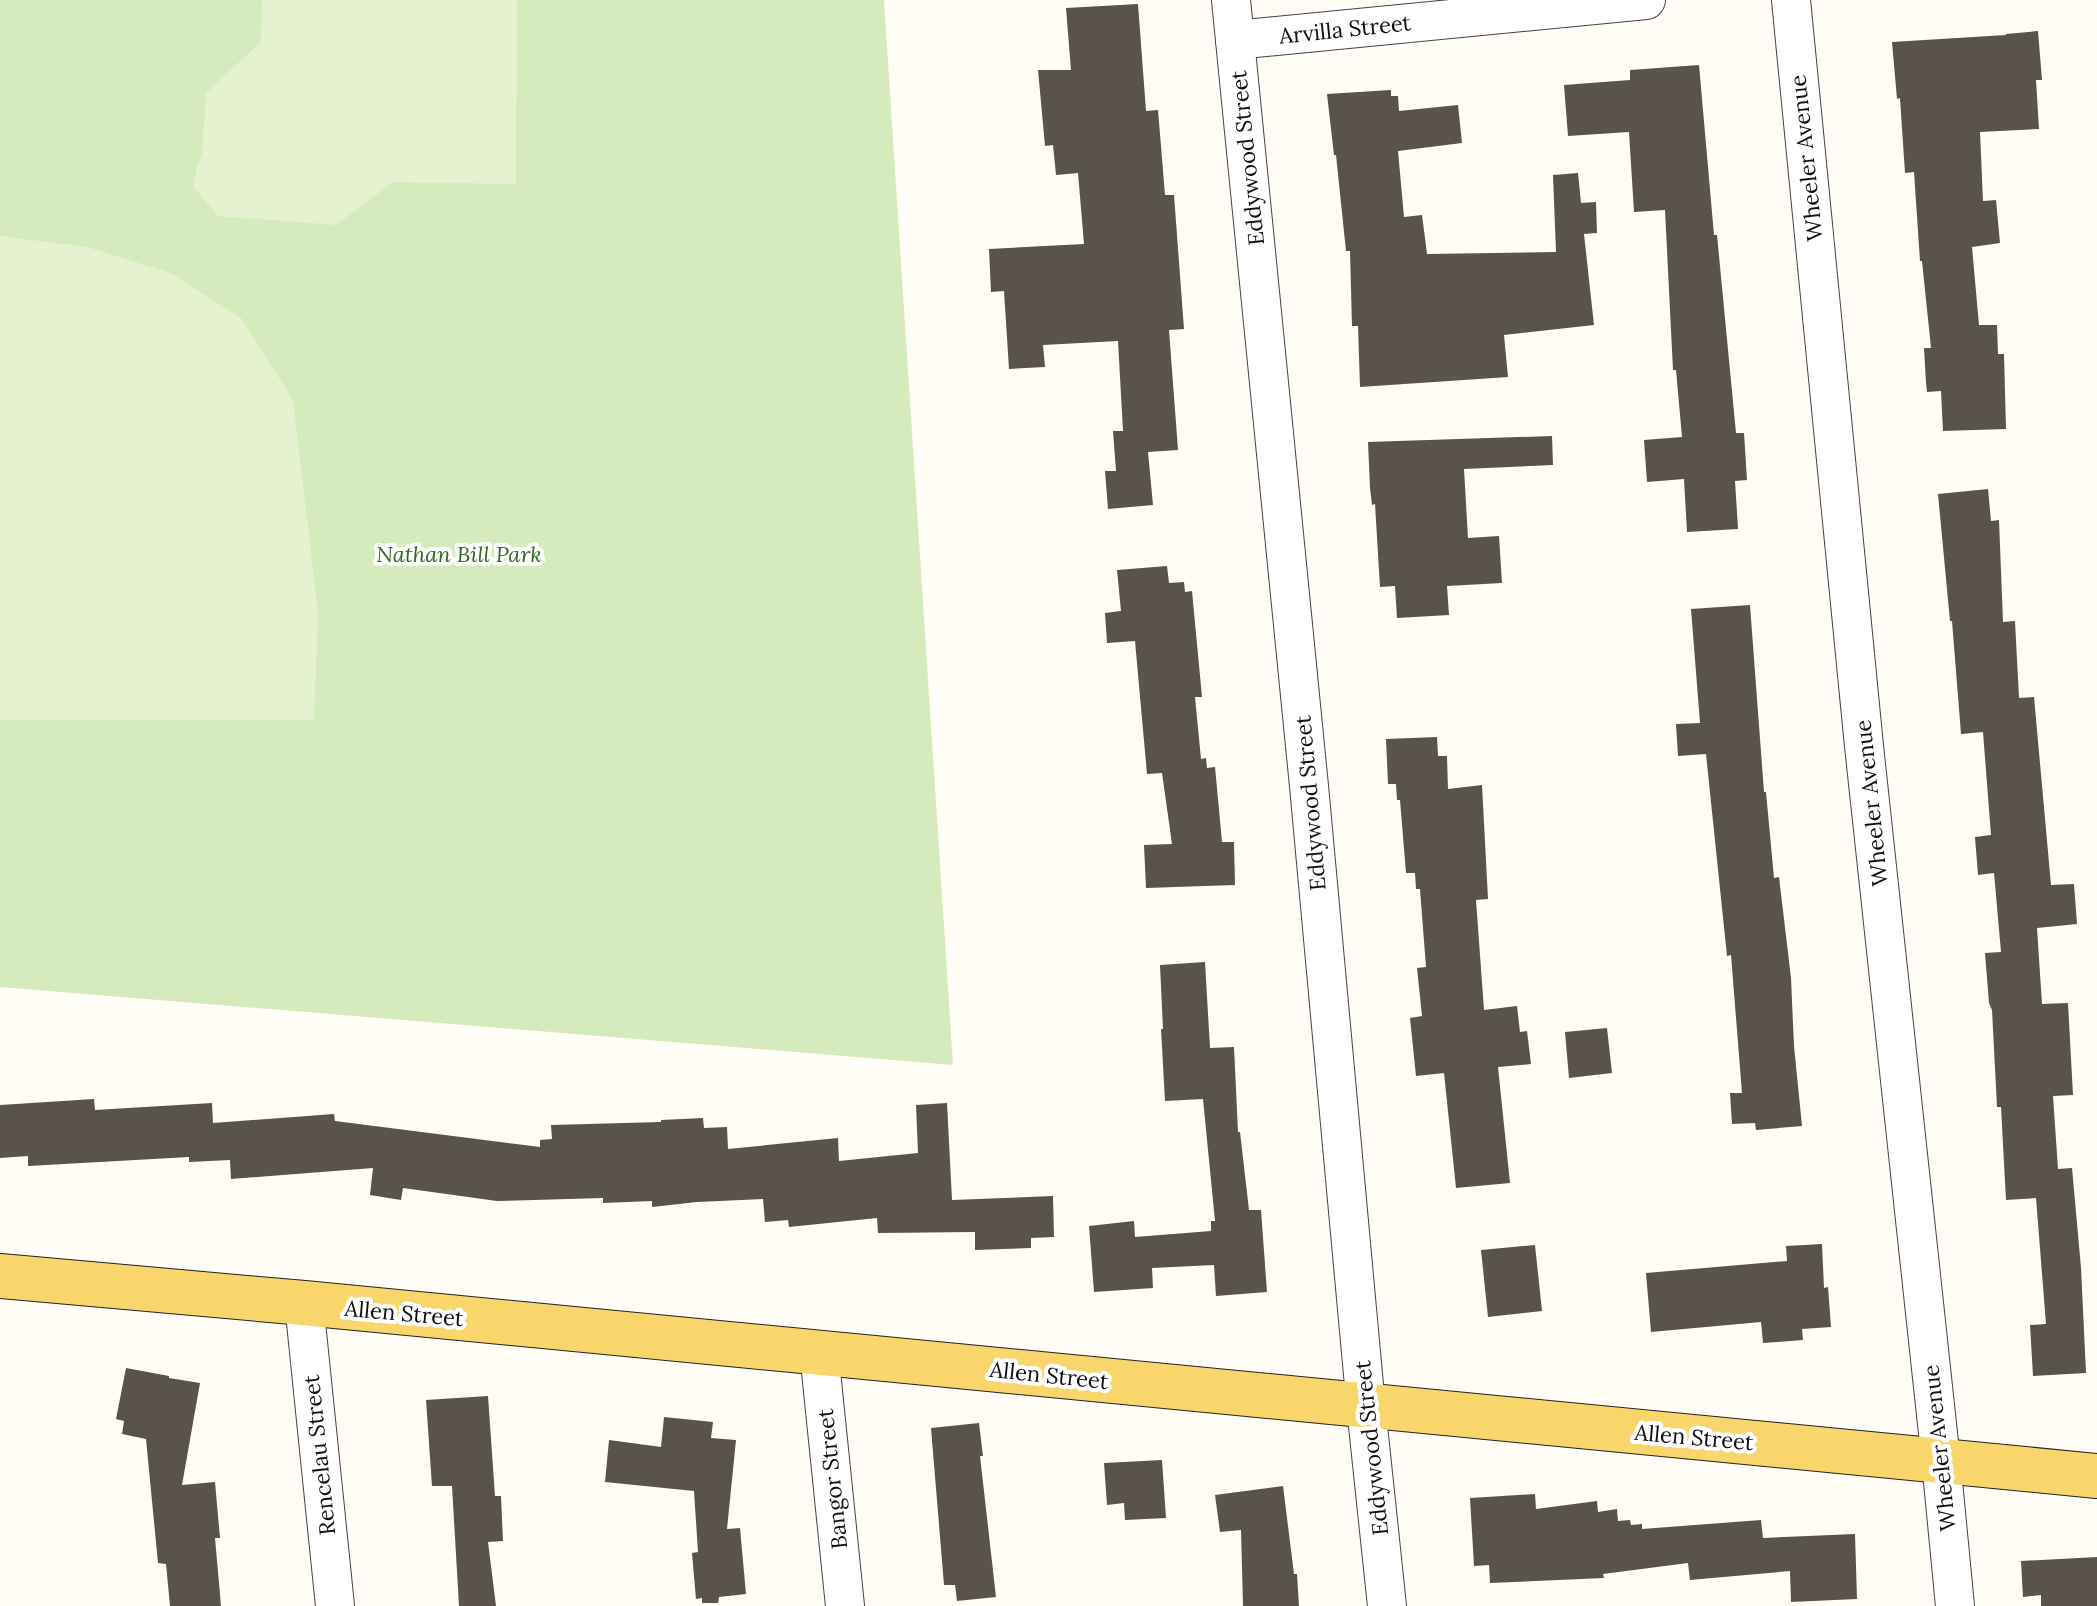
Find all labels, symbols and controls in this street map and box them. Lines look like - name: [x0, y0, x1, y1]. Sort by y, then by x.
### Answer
- street label: Arvilla Street: [1277, 8, 1413, 50]
- street label: Eddywood Street: [1224, 69, 1270, 247]
- street label: Wheeler Avenue: [1783, 73, 1829, 243]
- park label: Nathan Bill Park: [376, 540, 542, 568]
- street label: Eddywood Street: [1288, 714, 1332, 892]
- street label: Wheeler Avenue: [1848, 718, 1894, 888]
- street label: Allen Street: [342, 1294, 465, 1332]
- street label: Allen Street: [987, 1355, 1110, 1395]
- street label: Eddywood Street: [1348, 1359, 1394, 1537]
- street label: Wheeler Avenue: [1916, 1363, 1962, 1533]
- street label: Rencelau Street: [297, 1373, 341, 1536]
- street label: Bangor Street: [811, 1407, 853, 1551]
- street label: Allen Street: [1632, 1418, 1755, 1456]

